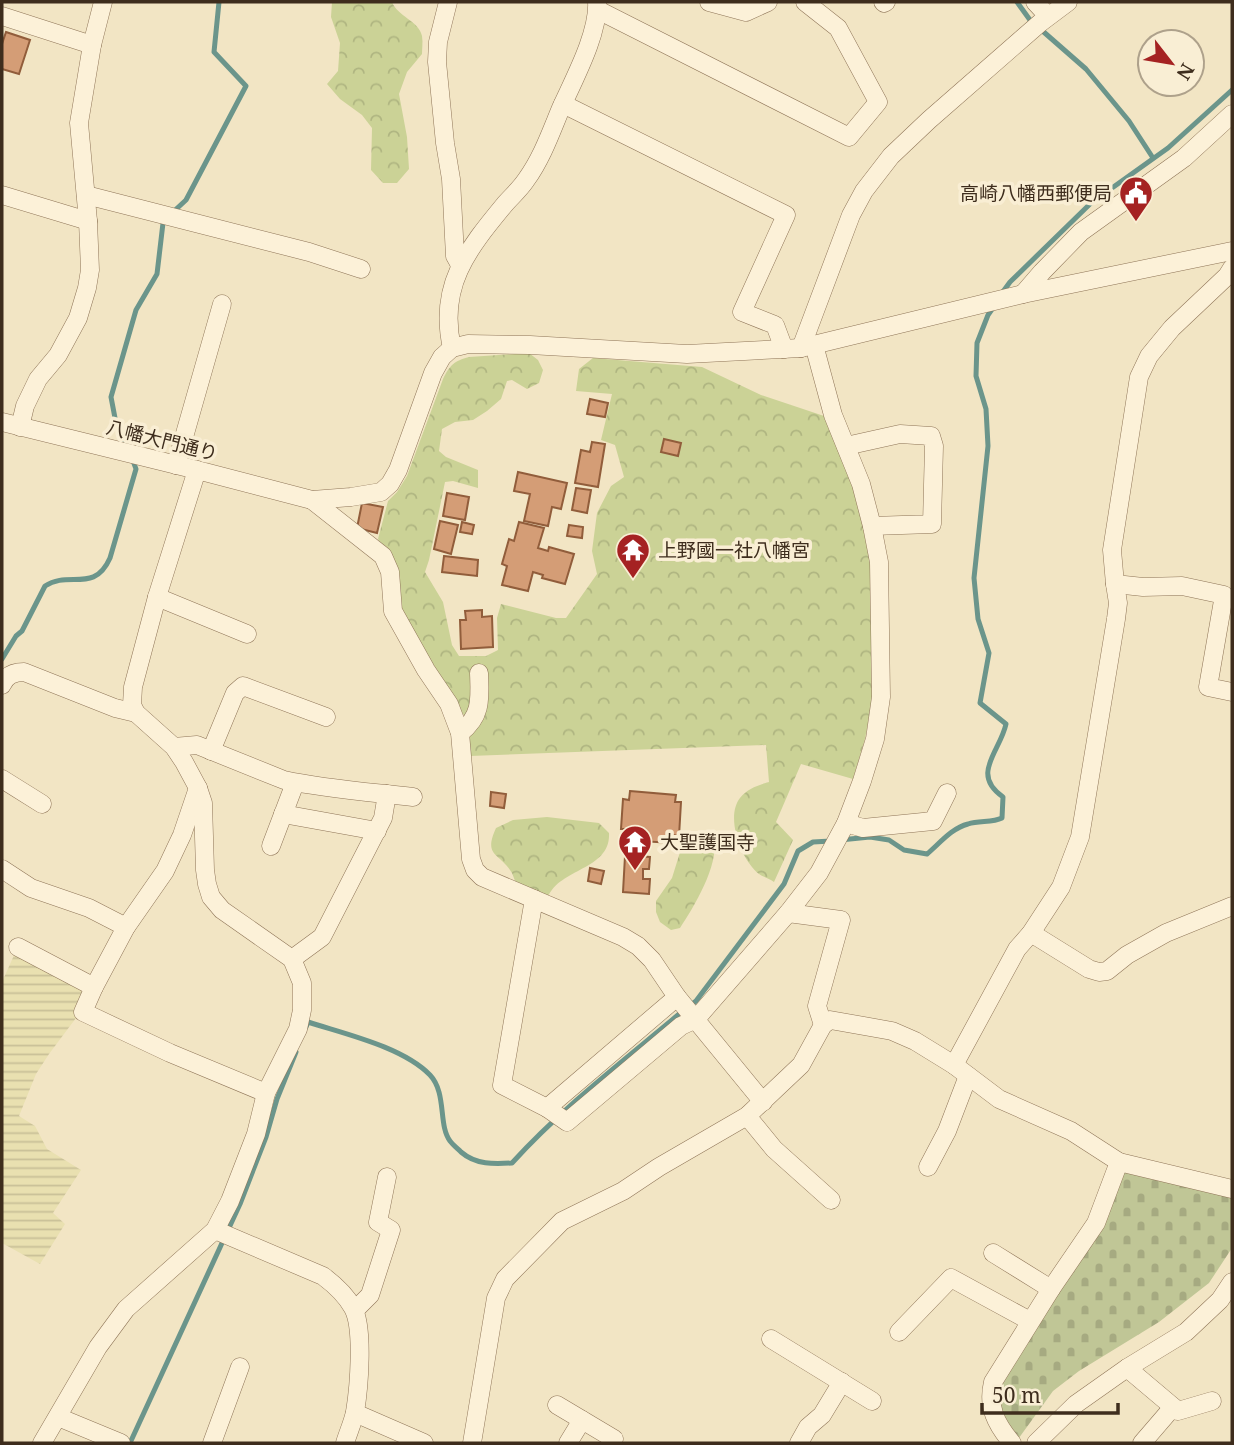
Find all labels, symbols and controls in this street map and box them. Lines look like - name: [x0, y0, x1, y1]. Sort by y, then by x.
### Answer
- north arrow: [1136, 28, 1206, 98]
- text: N: [1171, 59, 1201, 85]
- public building icon: 高崎八幡西郵便局: [1117, 174, 1155, 223]
- place label: 高崎八幡西郵便局: [960, 180, 1112, 206]
- street label: 八幡大門通り: [104, 414, 220, 466]
- temple icon: 上野國一社八幡宮: [614, 531, 652, 580]
- place label: 上野國一社八幡宮: [658, 537, 810, 563]
- temple icon: 大聖護国寺: [616, 823, 654, 872]
- place label: 大聖護国寺: [660, 829, 755, 855]
- scale bar: [982, 1372, 1118, 1416]
- text: 50 m: [992, 1381, 1041, 1409]

